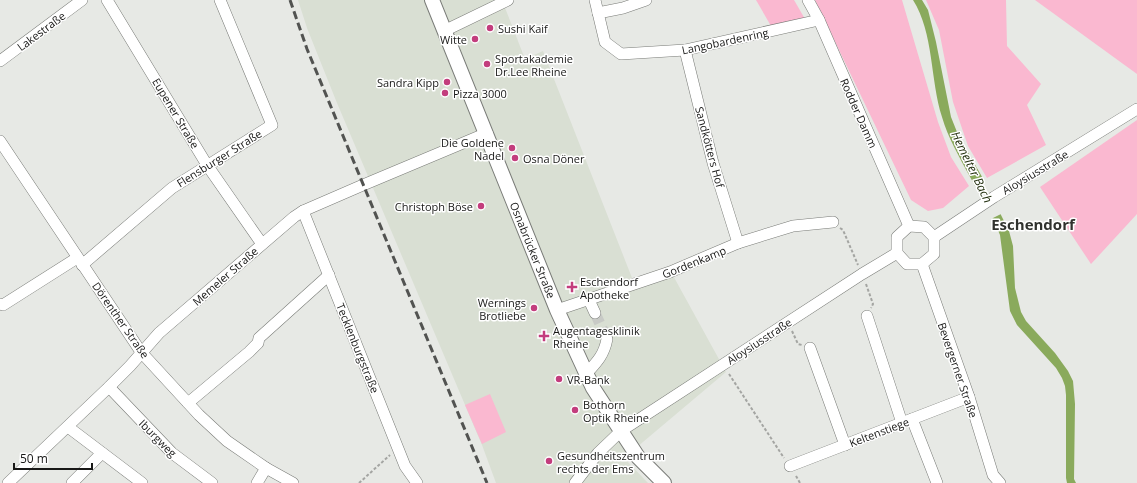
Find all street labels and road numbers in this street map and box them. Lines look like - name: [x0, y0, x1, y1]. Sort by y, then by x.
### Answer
- street label: Lakestraße: [14, 8, 68, 54]
- street label: Langobardenring: [680, 24, 770, 58]
- street label: Eupener Straße: [149, 75, 203, 151]
- street label: Rodder Damm: [837, 76, 881, 150]
- street label: Sandkötters Hof: [692, 105, 728, 190]
- street label: Flensburger Straße: [174, 126, 264, 190]
- street label: Aloysiusstraße: [999, 146, 1071, 198]
- street label: Osnabrücker Straße: [507, 200, 559, 300]
- street label: Gordenkamp: [660, 242, 728, 282]
- street label: Memeler Straße: [189, 243, 261, 309]
- street label: Dörenther Straße: [89, 279, 153, 361]
- street label: Tecklenburgstraße: [333, 301, 383, 395]
- street label: Aloysiusstraße: [724, 314, 794, 368]
- street label: Bevergerner Straße: [935, 320, 981, 420]
- street label: Keltenstiege: [847, 414, 911, 450]
- street label: Iburgweg: [136, 416, 180, 460]

